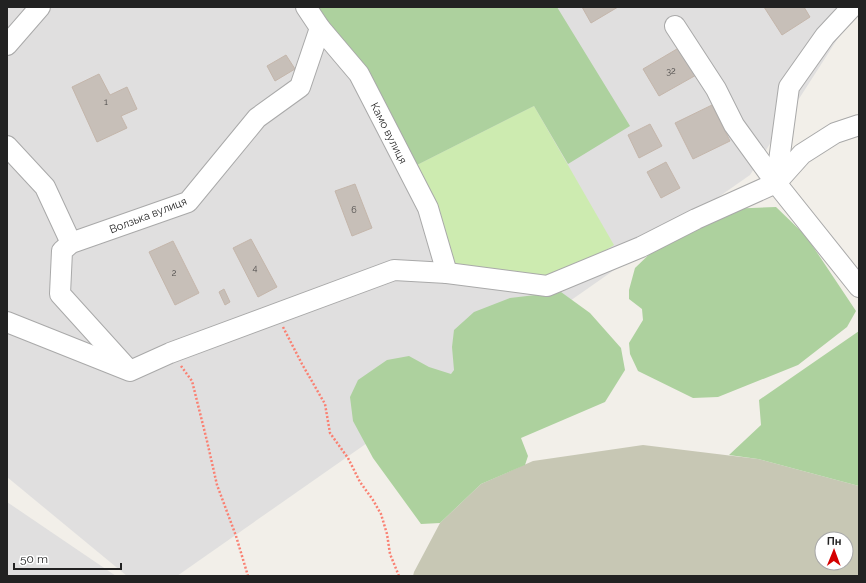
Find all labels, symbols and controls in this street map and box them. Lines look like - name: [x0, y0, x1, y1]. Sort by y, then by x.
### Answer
- house number: 32: [666, 66, 676, 76]
- house number: 1: [104, 97, 108, 107]
- street label: Камо вулиця: [368, 101, 409, 166]
- street label: Волзька вулиця: [108, 195, 189, 236]
- house number: 6: [351, 205, 357, 215]
- house number: 4: [253, 263, 258, 273]
- house number: 2: [172, 268, 177, 278]
- north arrow: [814, 531, 854, 571]
- text: Пн: [827, 535, 842, 548]
- scale bar: [14, 545, 121, 571]
- text: 50 m: [20, 552, 48, 566]

